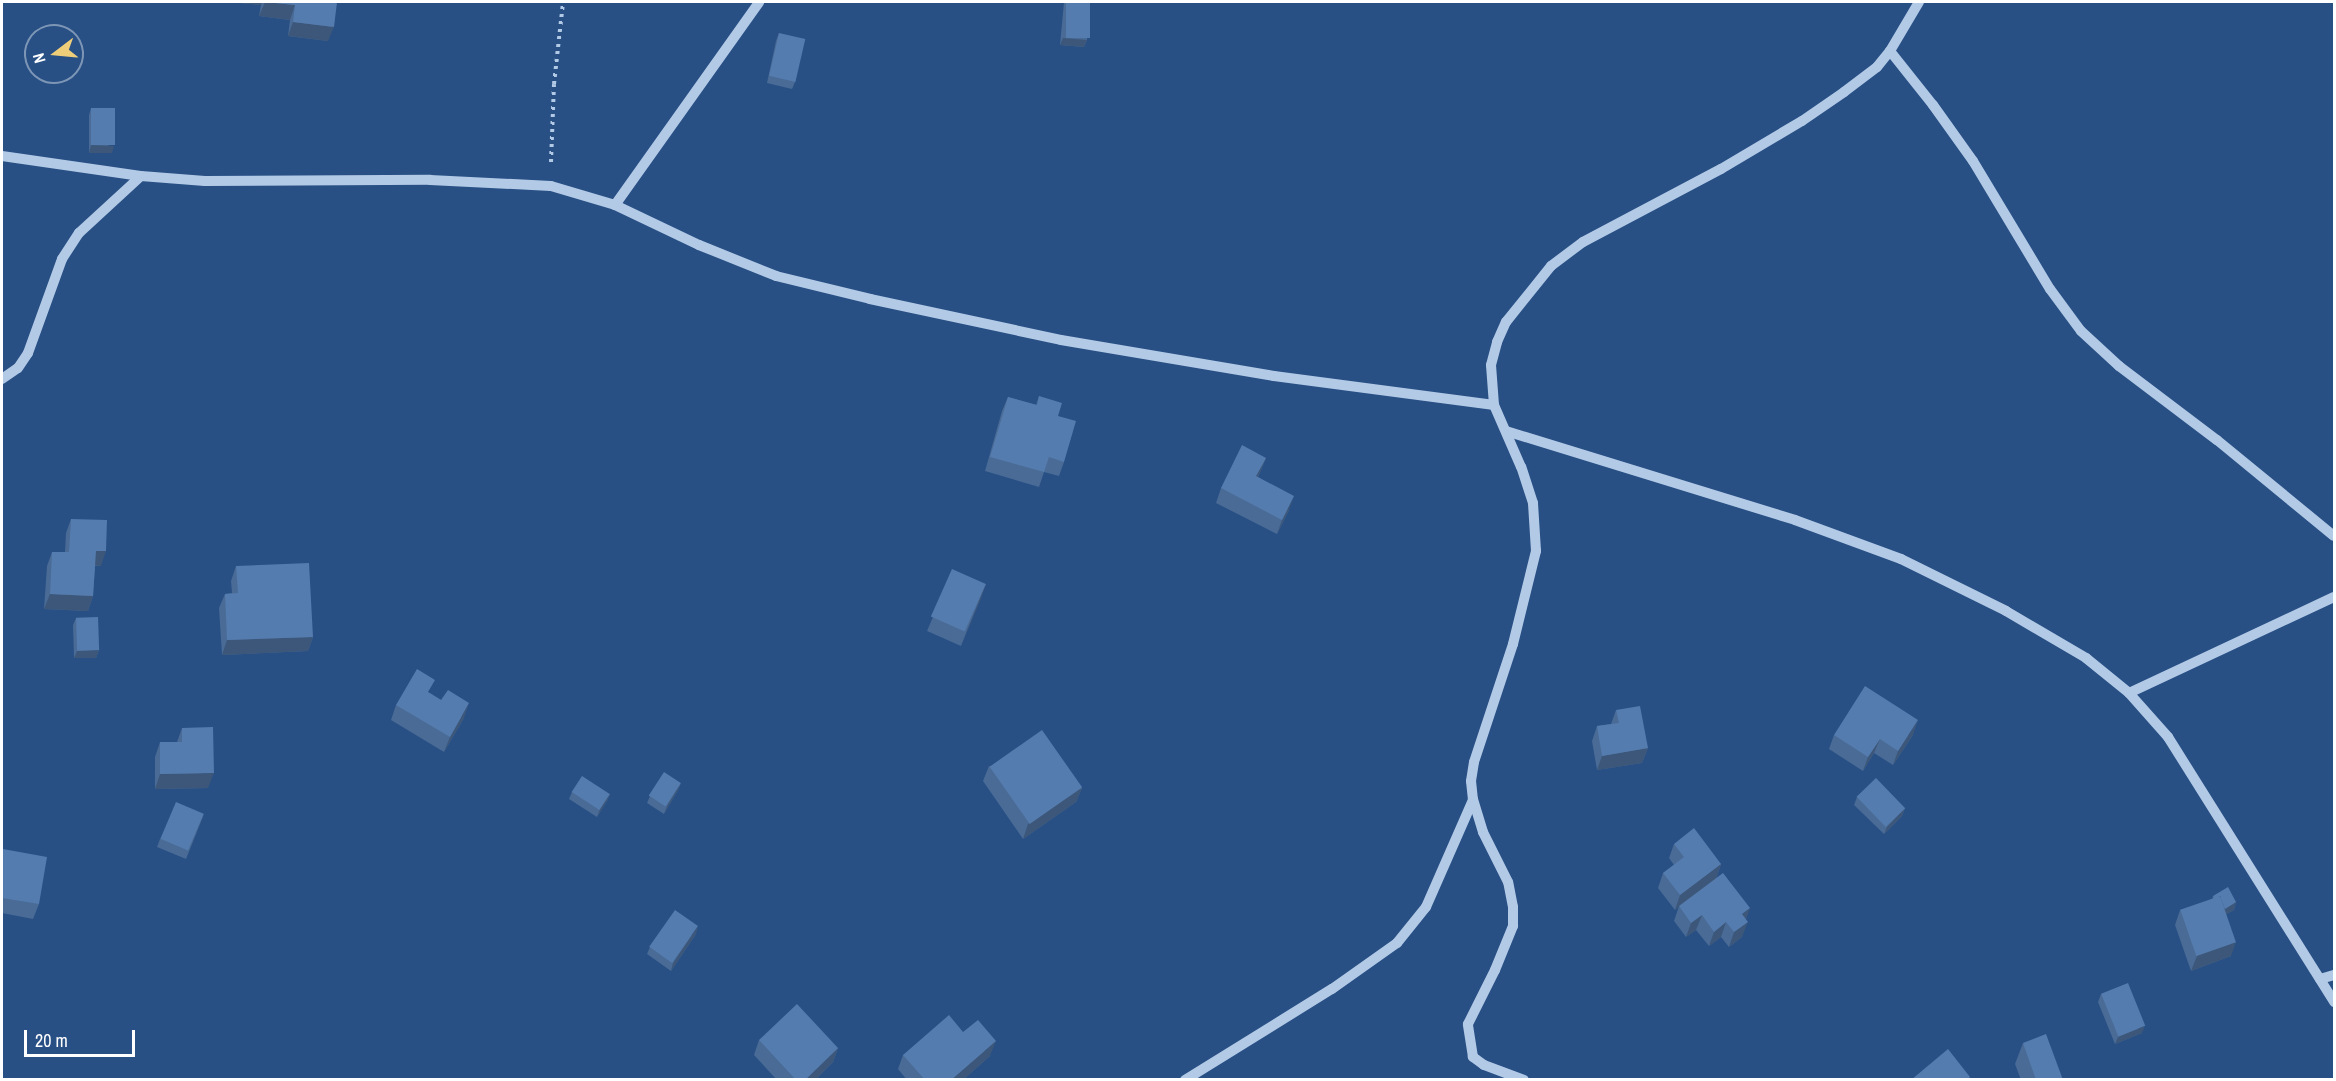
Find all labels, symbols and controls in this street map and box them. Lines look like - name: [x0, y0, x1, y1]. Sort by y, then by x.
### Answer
- north arrow: [24, 24, 84, 84]
- text: N: [27, 51, 51, 66]
- scale bar: [27, 1018, 138, 1056]
- text: 20 m: [35, 1028, 68, 1053]

